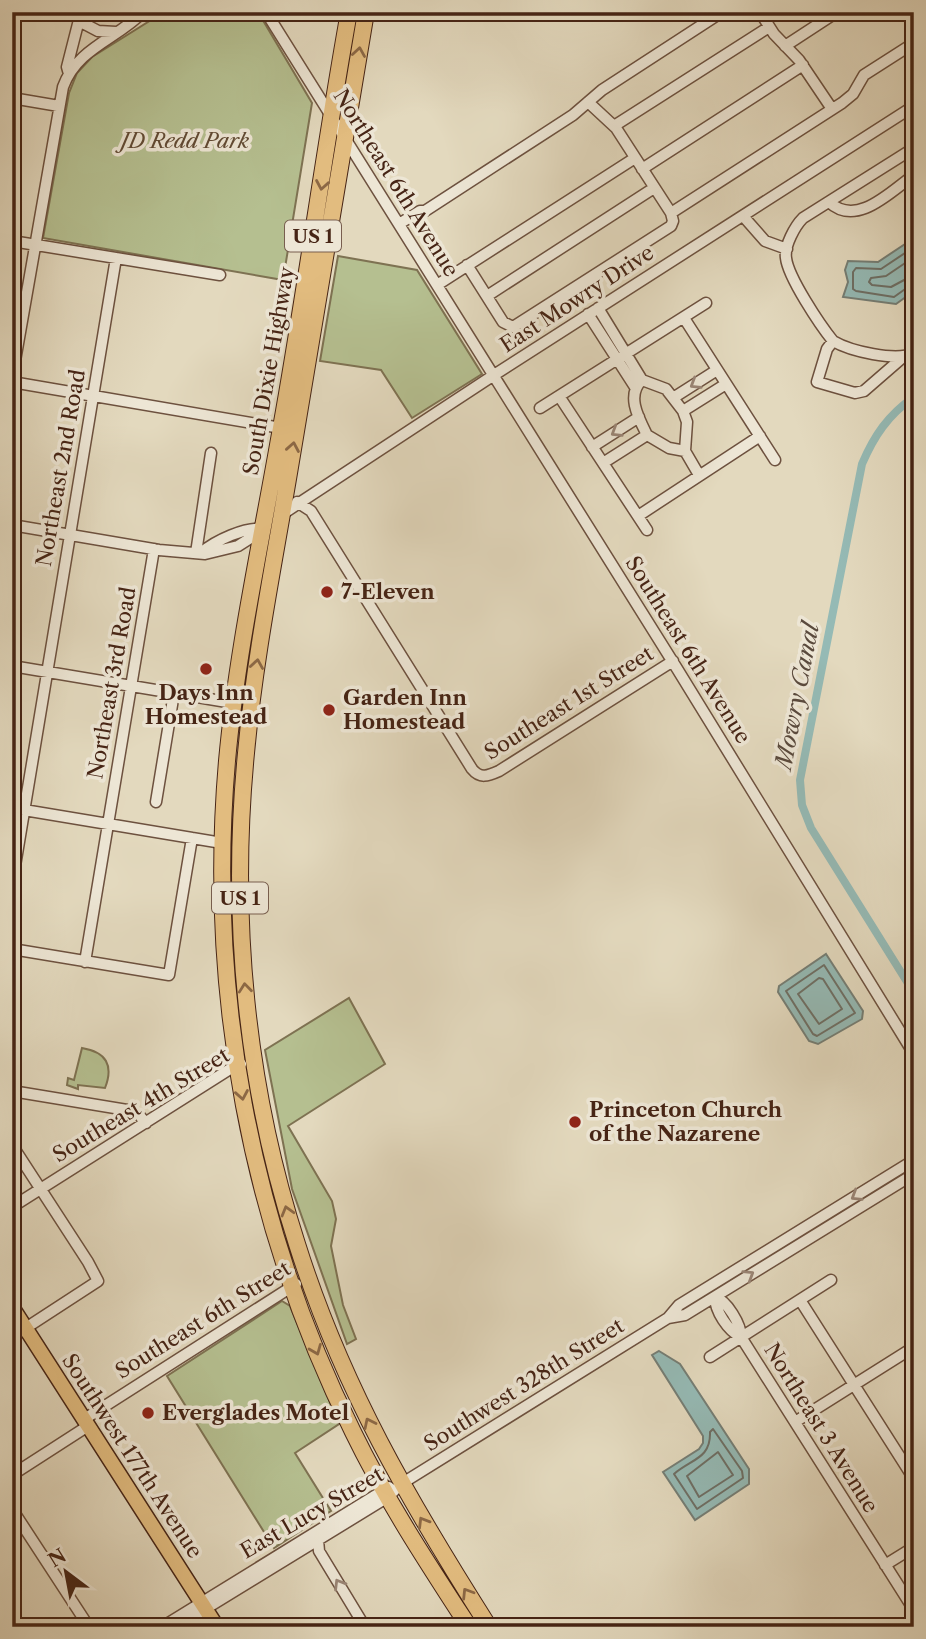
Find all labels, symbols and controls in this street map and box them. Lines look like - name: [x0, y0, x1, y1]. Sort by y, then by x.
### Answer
- one-way arrow: [351, 46, 366, 58]
- street label: Northeast 6th Avenue: [329, 84, 464, 281]
- park label: JD Redd Park: [115, 128, 249, 153]
- one-way arrow: [315, 179, 330, 191]
- road number: US 1: [285, 220, 341, 252]
- street label: East Mowry Drive: [495, 240, 658, 358]
- street label: South Dixie Highway: [238, 265, 299, 477]
- street label: Northeast 2nd Road: [31, 367, 90, 568]
- one-way arrow: [690, 376, 703, 388]
- one-way arrow: [610, 424, 623, 437]
- one-way arrow: [285, 441, 300, 453]
- street label: Southeast 6th Avenue: [621, 551, 756, 748]
- place label: 7-Eleven: [341, 579, 435, 604]
- marker: 7-Eleven: [319, 584, 335, 600]
- street label: Northeast 3rd Road: [82, 585, 141, 781]
- water label: Mowry Canal: [768, 618, 825, 775]
- street label: Southeast 1st Street: [480, 640, 658, 765]
- one-way arrow: [250, 658, 265, 670]
- marker: Days Inn Homestead: [198, 661, 214, 677]
- place label: Days Inn Homestead: [145, 680, 267, 729]
- place label: Garden Inn Homestead: [343, 685, 467, 734]
- marker: Garden Inn Homestead: [321, 702, 337, 718]
- road number: US 1: [212, 882, 268, 914]
- one-way arrow: [238, 982, 253, 993]
- street label: Southeast 4th Street: [48, 1042, 234, 1167]
- one-way arrow: [234, 1089, 249, 1101]
- place label: Princeton Church of the Nazarene: [589, 1097, 783, 1146]
- marker: Princeton Church of the Nazarene: [567, 1114, 583, 1130]
- one-way arrow: [850, 1187, 863, 1200]
- one-way arrow: [281, 1206, 295, 1218]
- street label: Southeast 6th Street: [111, 1255, 295, 1384]
- one-way arrow: [742, 1271, 755, 1284]
- street label: Southwest 328th Street: [419, 1313, 629, 1456]
- street label: Northeast 3 Avenue: [759, 1338, 884, 1517]
- one-way arrow: [308, 1344, 322, 1356]
- street label: Southwest 177th Avenue: [57, 1349, 208, 1563]
- place label: Everglades Motel: [162, 1400, 349, 1425]
- marker: Everglades Motel: [140, 1405, 156, 1421]
- one-way arrow: [363, 1418, 377, 1430]
- street label: East Lucy Street: [236, 1461, 388, 1564]
- one-way arrow: [418, 1516, 431, 1529]
- north arrow: [32, 1538, 102, 1608]
- text: N: [44, 1544, 70, 1572]
- one-way arrow: [335, 1579, 348, 1592]
- one-way arrow: [463, 1588, 476, 1601]

